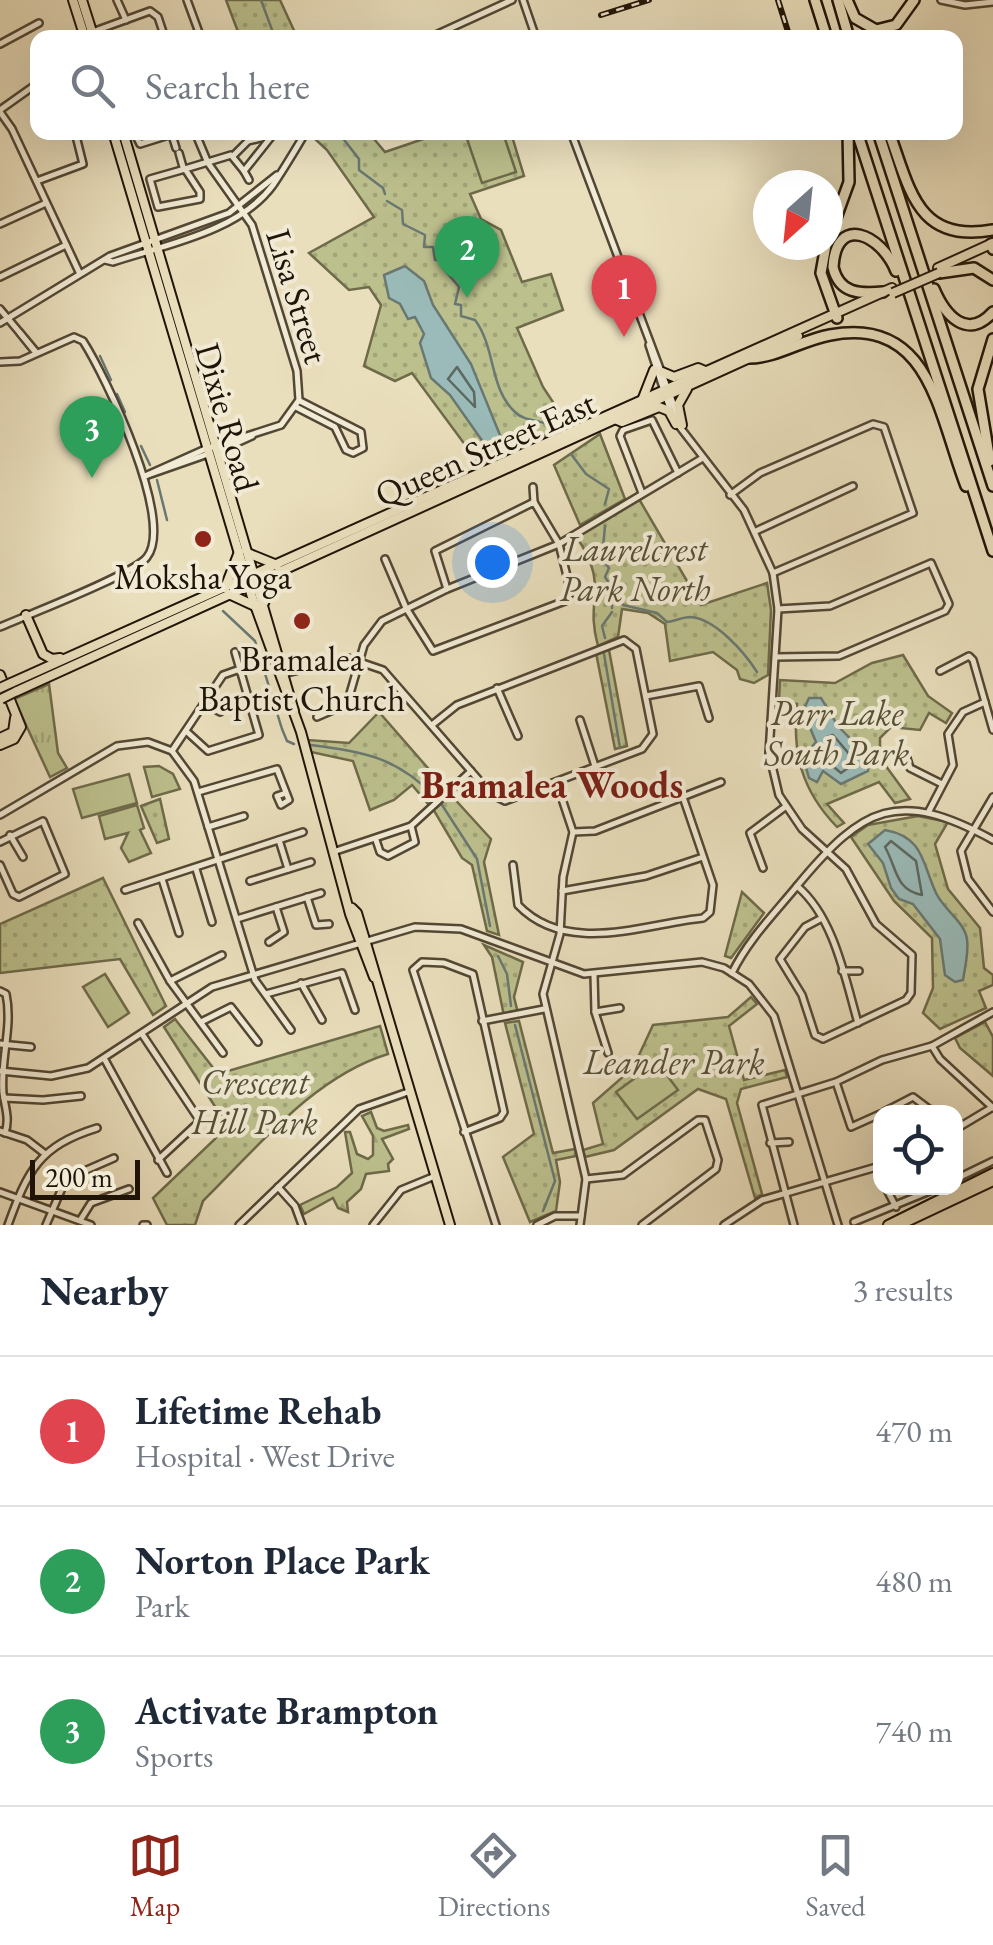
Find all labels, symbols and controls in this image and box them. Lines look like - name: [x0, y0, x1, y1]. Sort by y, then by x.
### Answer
- search box: [30, 30, 963, 140]
- icon: search: [65, 58, 120, 113]
- text: Search here: [145, 61, 310, 110]
- north arrow: [753, 170, 843, 260]
- pin: 2: [434, 216, 500, 298]
- street label: Lisa Street: [256, 223, 340, 369]
- pin: 1: [592, 255, 656, 337]
- street label: Dixie Road: [185, 338, 271, 497]
- street label: Queen Street East: [368, 379, 602, 517]
- pin: 3: [59, 396, 124, 478]
- park label: Laurelcrest Park North: [559, 526, 711, 611]
- marker: Moksha Yoga: [192, 528, 214, 550]
- your location: [467, 537, 518, 588]
- place label: Moksha Yoga: [114, 554, 292, 599]
- marker: Bramalea Baptist Church: [291, 610, 313, 632]
- place label: Bramalea Baptist Church: [199, 636, 405, 721]
- park label: Parr Lake South Park: [764, 690, 910, 775]
- district label: Bramalea Woods: [421, 760, 683, 809]
- park label: Leander Park: [582, 1039, 765, 1084]
- park label: Crescent Hill Park: [191, 1059, 318, 1144]
- map controls: [873, 1105, 963, 1195]
- button: locate: [873, 1105, 963, 1195]
- scale bar: [30, 1155, 140, 1200]
- text: 200 m: [45, 1159, 113, 1195]
- text: Nearby: [40, 1263, 169, 1318]
- text: 3 results: [853, 1269, 953, 1311]
- text: Lifetime Rehab: [135, 1386, 381, 1435]
- text: 1: [64, 1410, 81, 1452]
- text: 470 m: [876, 1410, 953, 1452]
- text: Hospital · West Drive: [135, 1435, 395, 1477]
- text: Norton Place Park: [135, 1536, 430, 1585]
- text: 2: [64, 1560, 81, 1602]
- text: 480 m: [876, 1560, 953, 1602]
- text: Park: [135, 1585, 190, 1627]
- text: Activate Brampton: [135, 1686, 438, 1735]
- text: 3: [64, 1710, 81, 1752]
- text: 740 m: [876, 1710, 953, 1752]
- text: Sports: [135, 1735, 213, 1777]
- tab: Map: [128, 1828, 183, 1924]
- tab: Directions: [438, 1828, 550, 1924]
- tab: Saved: [805, 1828, 865, 1924]

